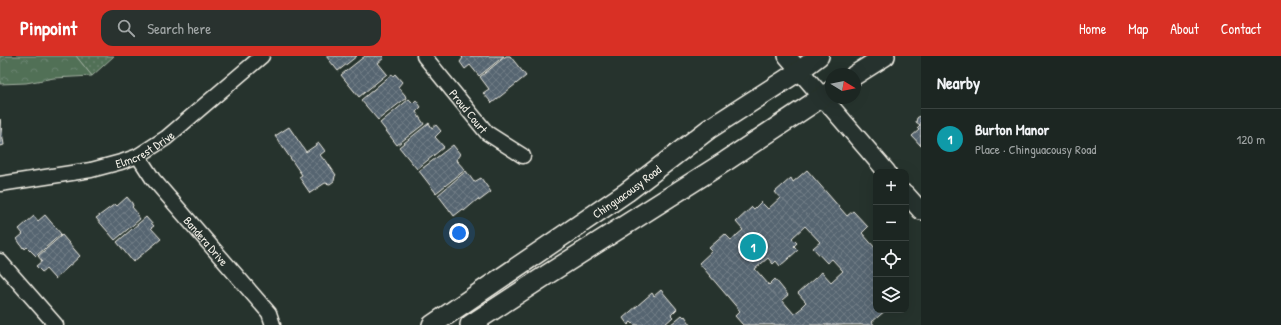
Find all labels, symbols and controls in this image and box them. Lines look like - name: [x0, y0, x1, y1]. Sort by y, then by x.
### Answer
- search box: [101, 10, 381, 46]
- text: Pinpoint: [20, 15, 77, 41]
- icon: search: [115, 17, 137, 39]
- text: Search here: [147, 18, 211, 39]
- text: Home: [1079, 19, 1106, 38]
- text: Map: [1128, 19, 1148, 38]
- text: About: [1170, 19, 1199, 38]
- text: Contact: [1221, 19, 1261, 38]
- north arrow: [825, 68, 861, 104]
- text: Nearby: [937, 71, 980, 94]
- street label: Proud Court: [446, 85, 493, 137]
- text: Burton Manor: [975, 119, 1049, 140]
- street label: Elmcrest Drive: [113, 126, 178, 172]
- text: 1: [948, 130, 952, 148]
- text: 120 m: [1237, 130, 1265, 148]
- text: Place · Chinguacousy Road: [975, 140, 1096, 158]
- street label: Chinguacousy Road: [589, 160, 665, 222]
- map controls: [873, 169, 909, 313]
- button: +: [873, 169, 909, 205]
- button: −: [873, 205, 909, 241]
- street label: Bandera Drive: [180, 212, 233, 269]
- your location: [449, 223, 469, 243]
- pin: 1: [740, 232, 766, 262]
- button: locate: [873, 241, 909, 277]
- button: layers: [873, 277, 909, 313]

